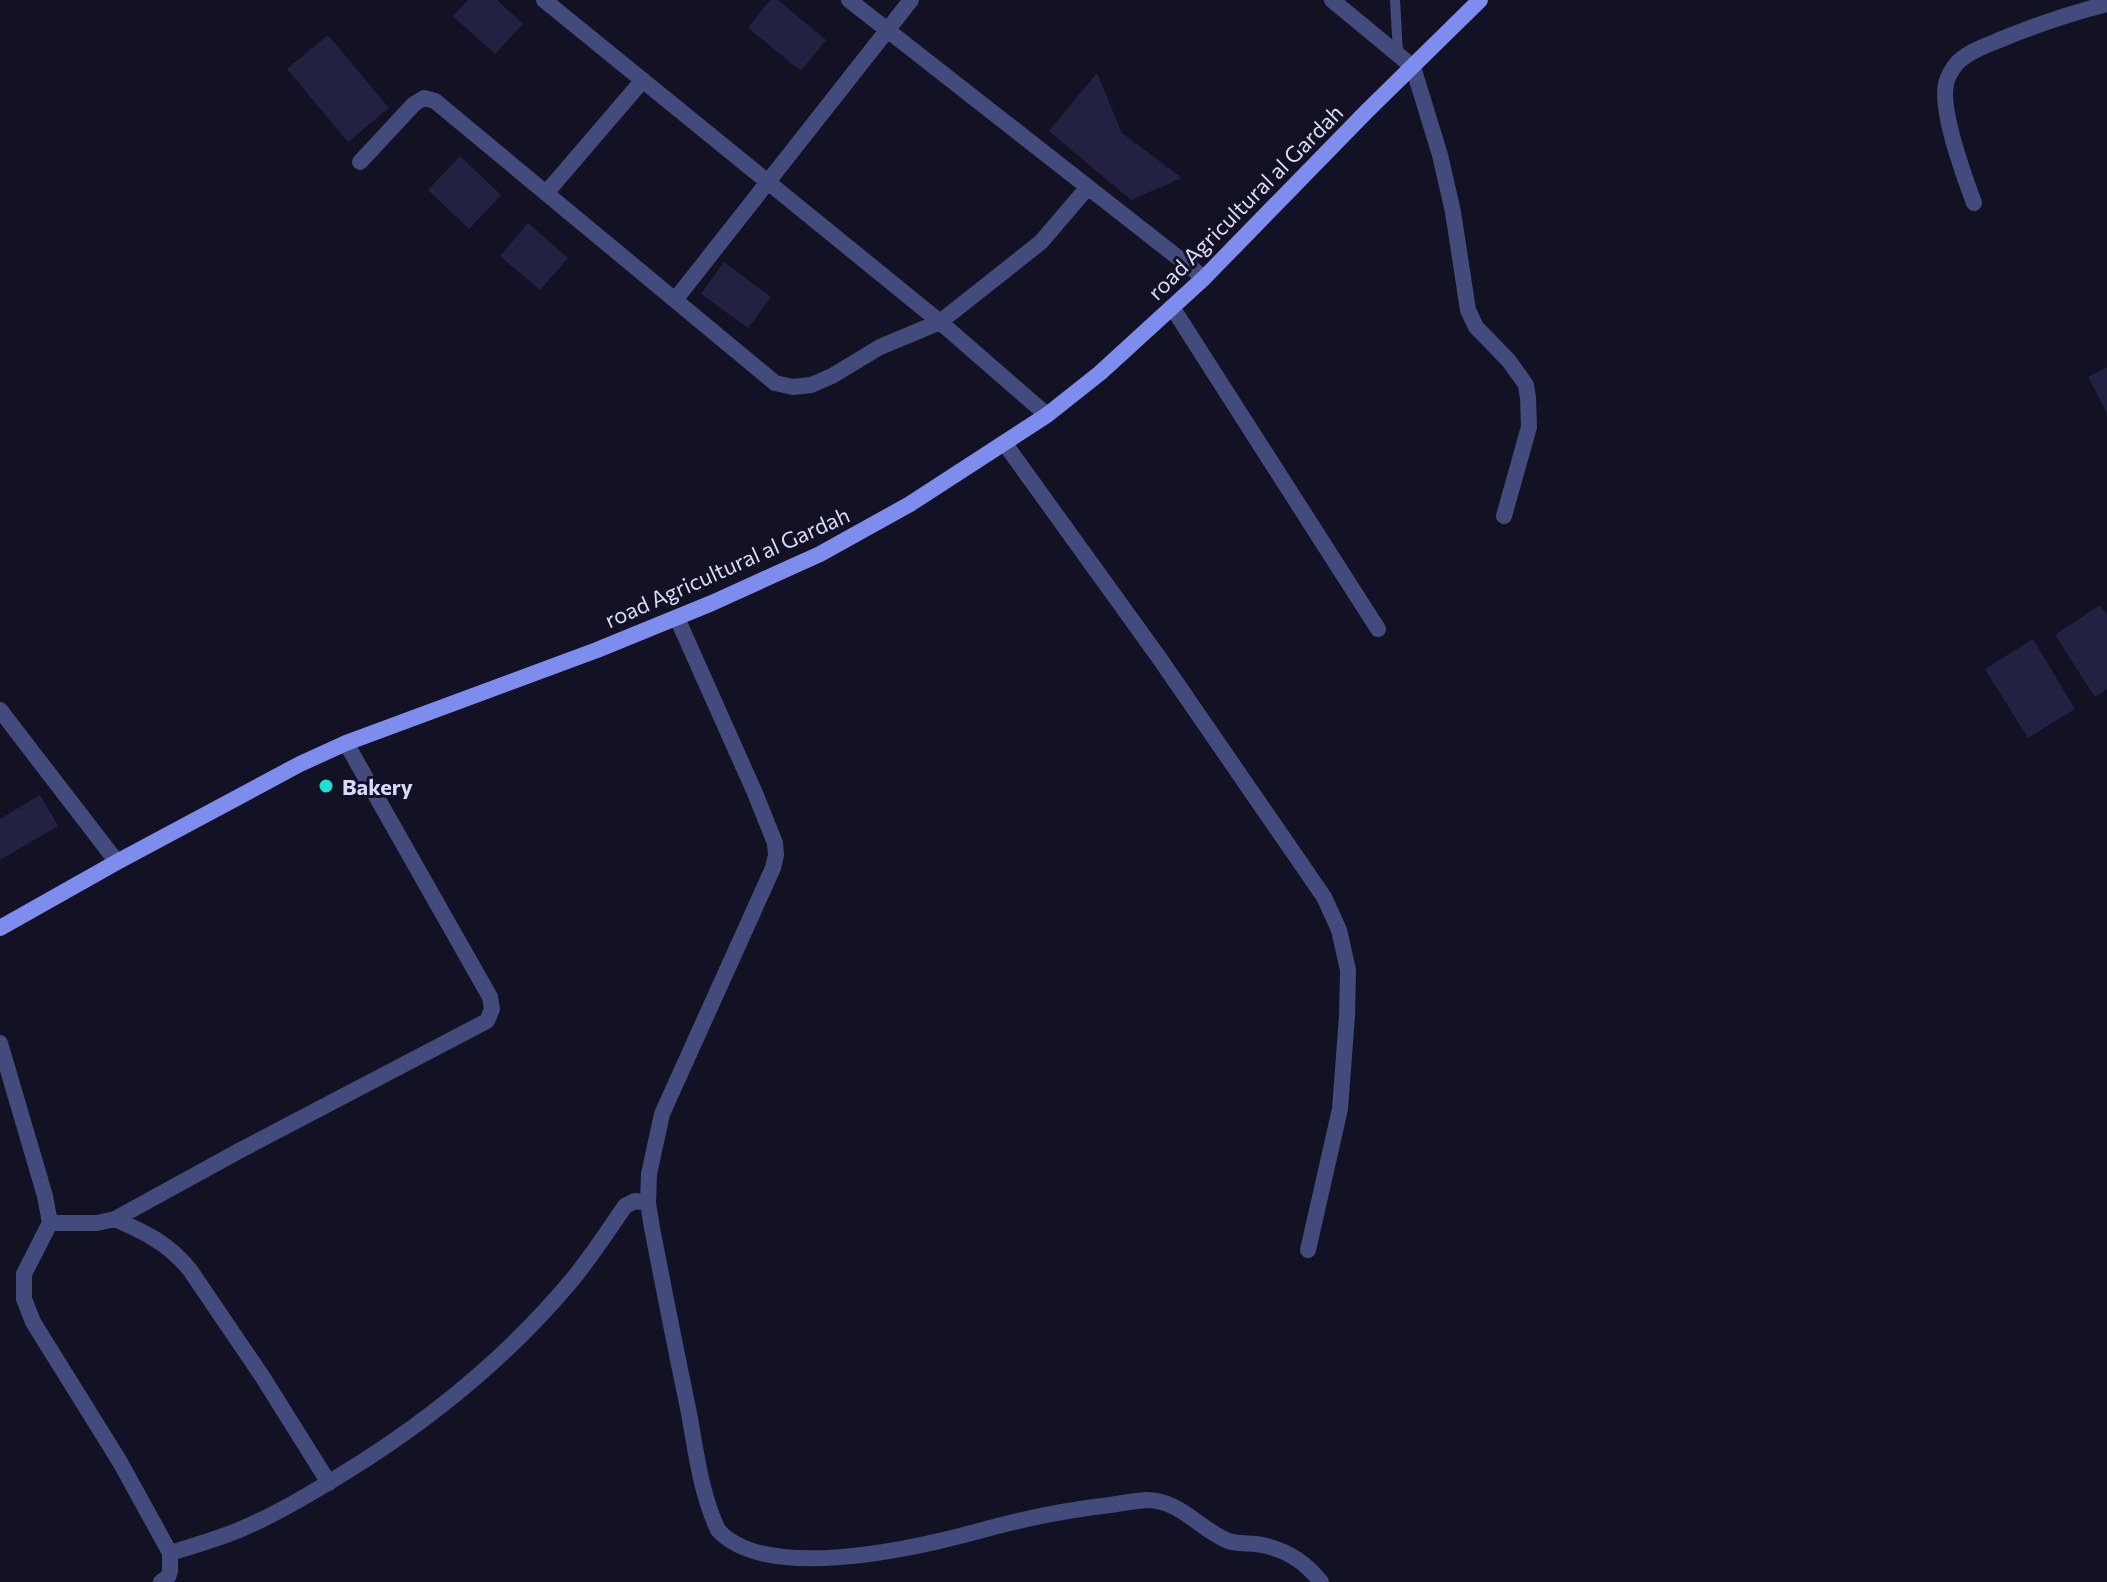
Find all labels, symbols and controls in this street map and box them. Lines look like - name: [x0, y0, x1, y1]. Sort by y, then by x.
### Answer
- street label: road Agricultural al Gardah: [1142, 99, 1348, 305]
- street label: road Agricultural al Gardah: [600, 501, 854, 633]
- place label: Bakery: [342, 773, 413, 800]
- marker: Bakery: [317, 777, 335, 795]

